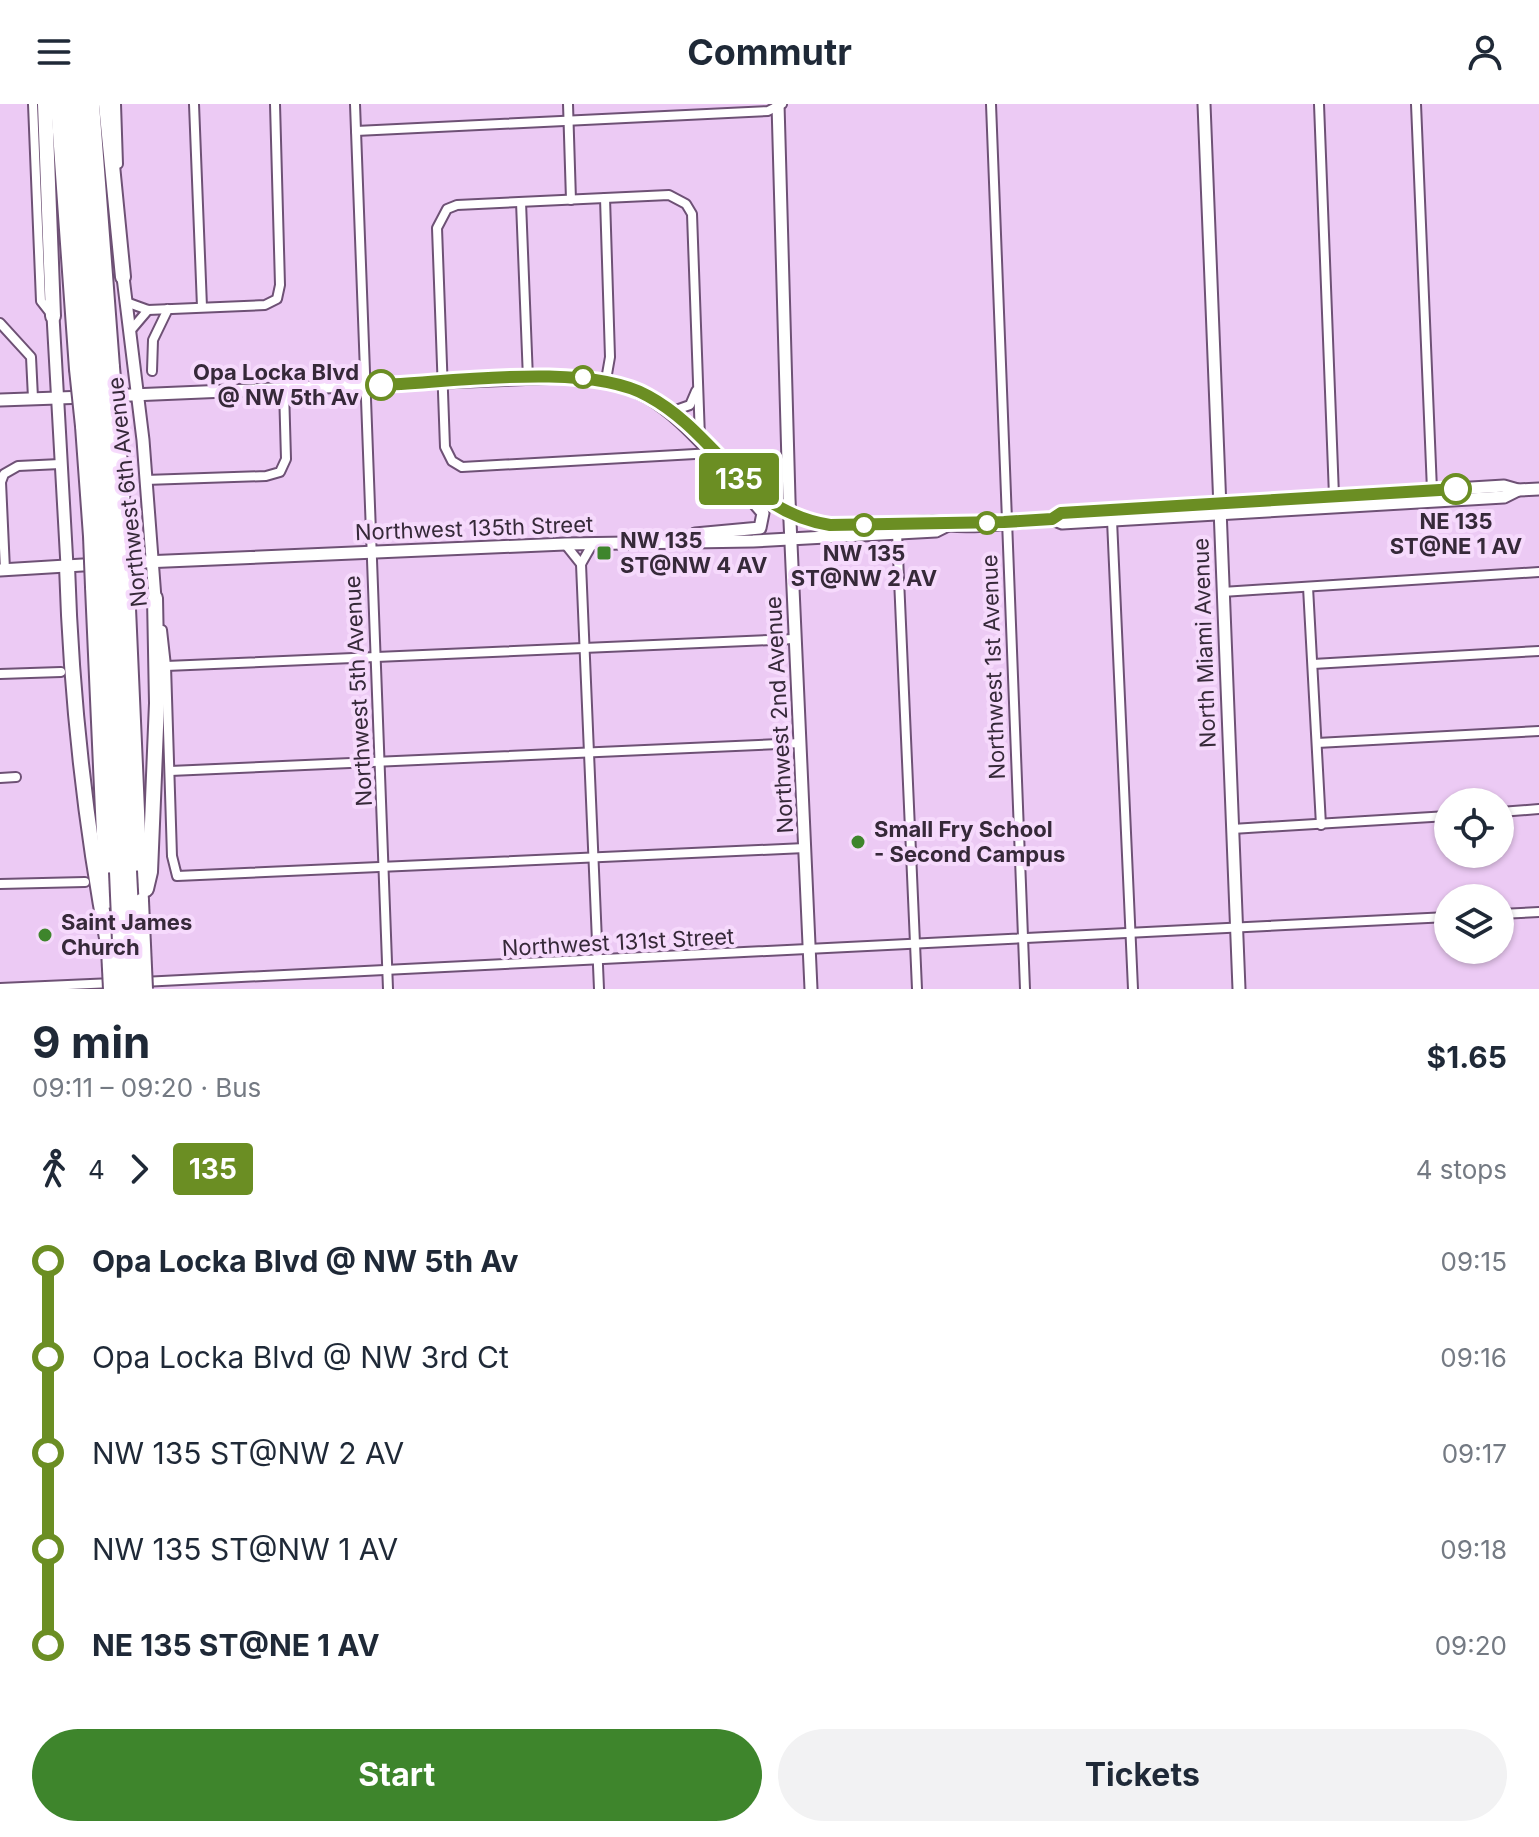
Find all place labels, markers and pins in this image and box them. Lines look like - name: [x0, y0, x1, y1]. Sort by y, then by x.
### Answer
- place label: Opa Locka Blvd @ NW 5th Av: [193, 359, 359, 410]
- unlabelled marker: [572, 366, 594, 388]
- marker: Opa Locka Blvd @ NW 5th Av: [366, 370, 396, 400]
- marker: NE 135 ST@NE 1 AV: [1441, 474, 1471, 504]
- place label: NE 135 ST@NE 1 AV: [1390, 508, 1522, 559]
- unlabelled marker: [976, 512, 998, 534]
- marker: NW 135 ST@NW 2 AV: [853, 514, 875, 536]
- place label: NW 135 ST@NW 4 AV: [620, 527, 767, 578]
- place label: NW 135 ST@NW 2 AV: [791, 540, 937, 591]
- marker: NW 135 ST@NW 4 AV: [595, 544, 613, 562]
- place label: Small Fry School - Second Campus: [874, 816, 1065, 867]
- marker: Small Fry School - Second Campus: [849, 833, 867, 851]
- place label: Saint James Church: [61, 909, 192, 960]
- marker: Saint James Church: [36, 926, 54, 944]

